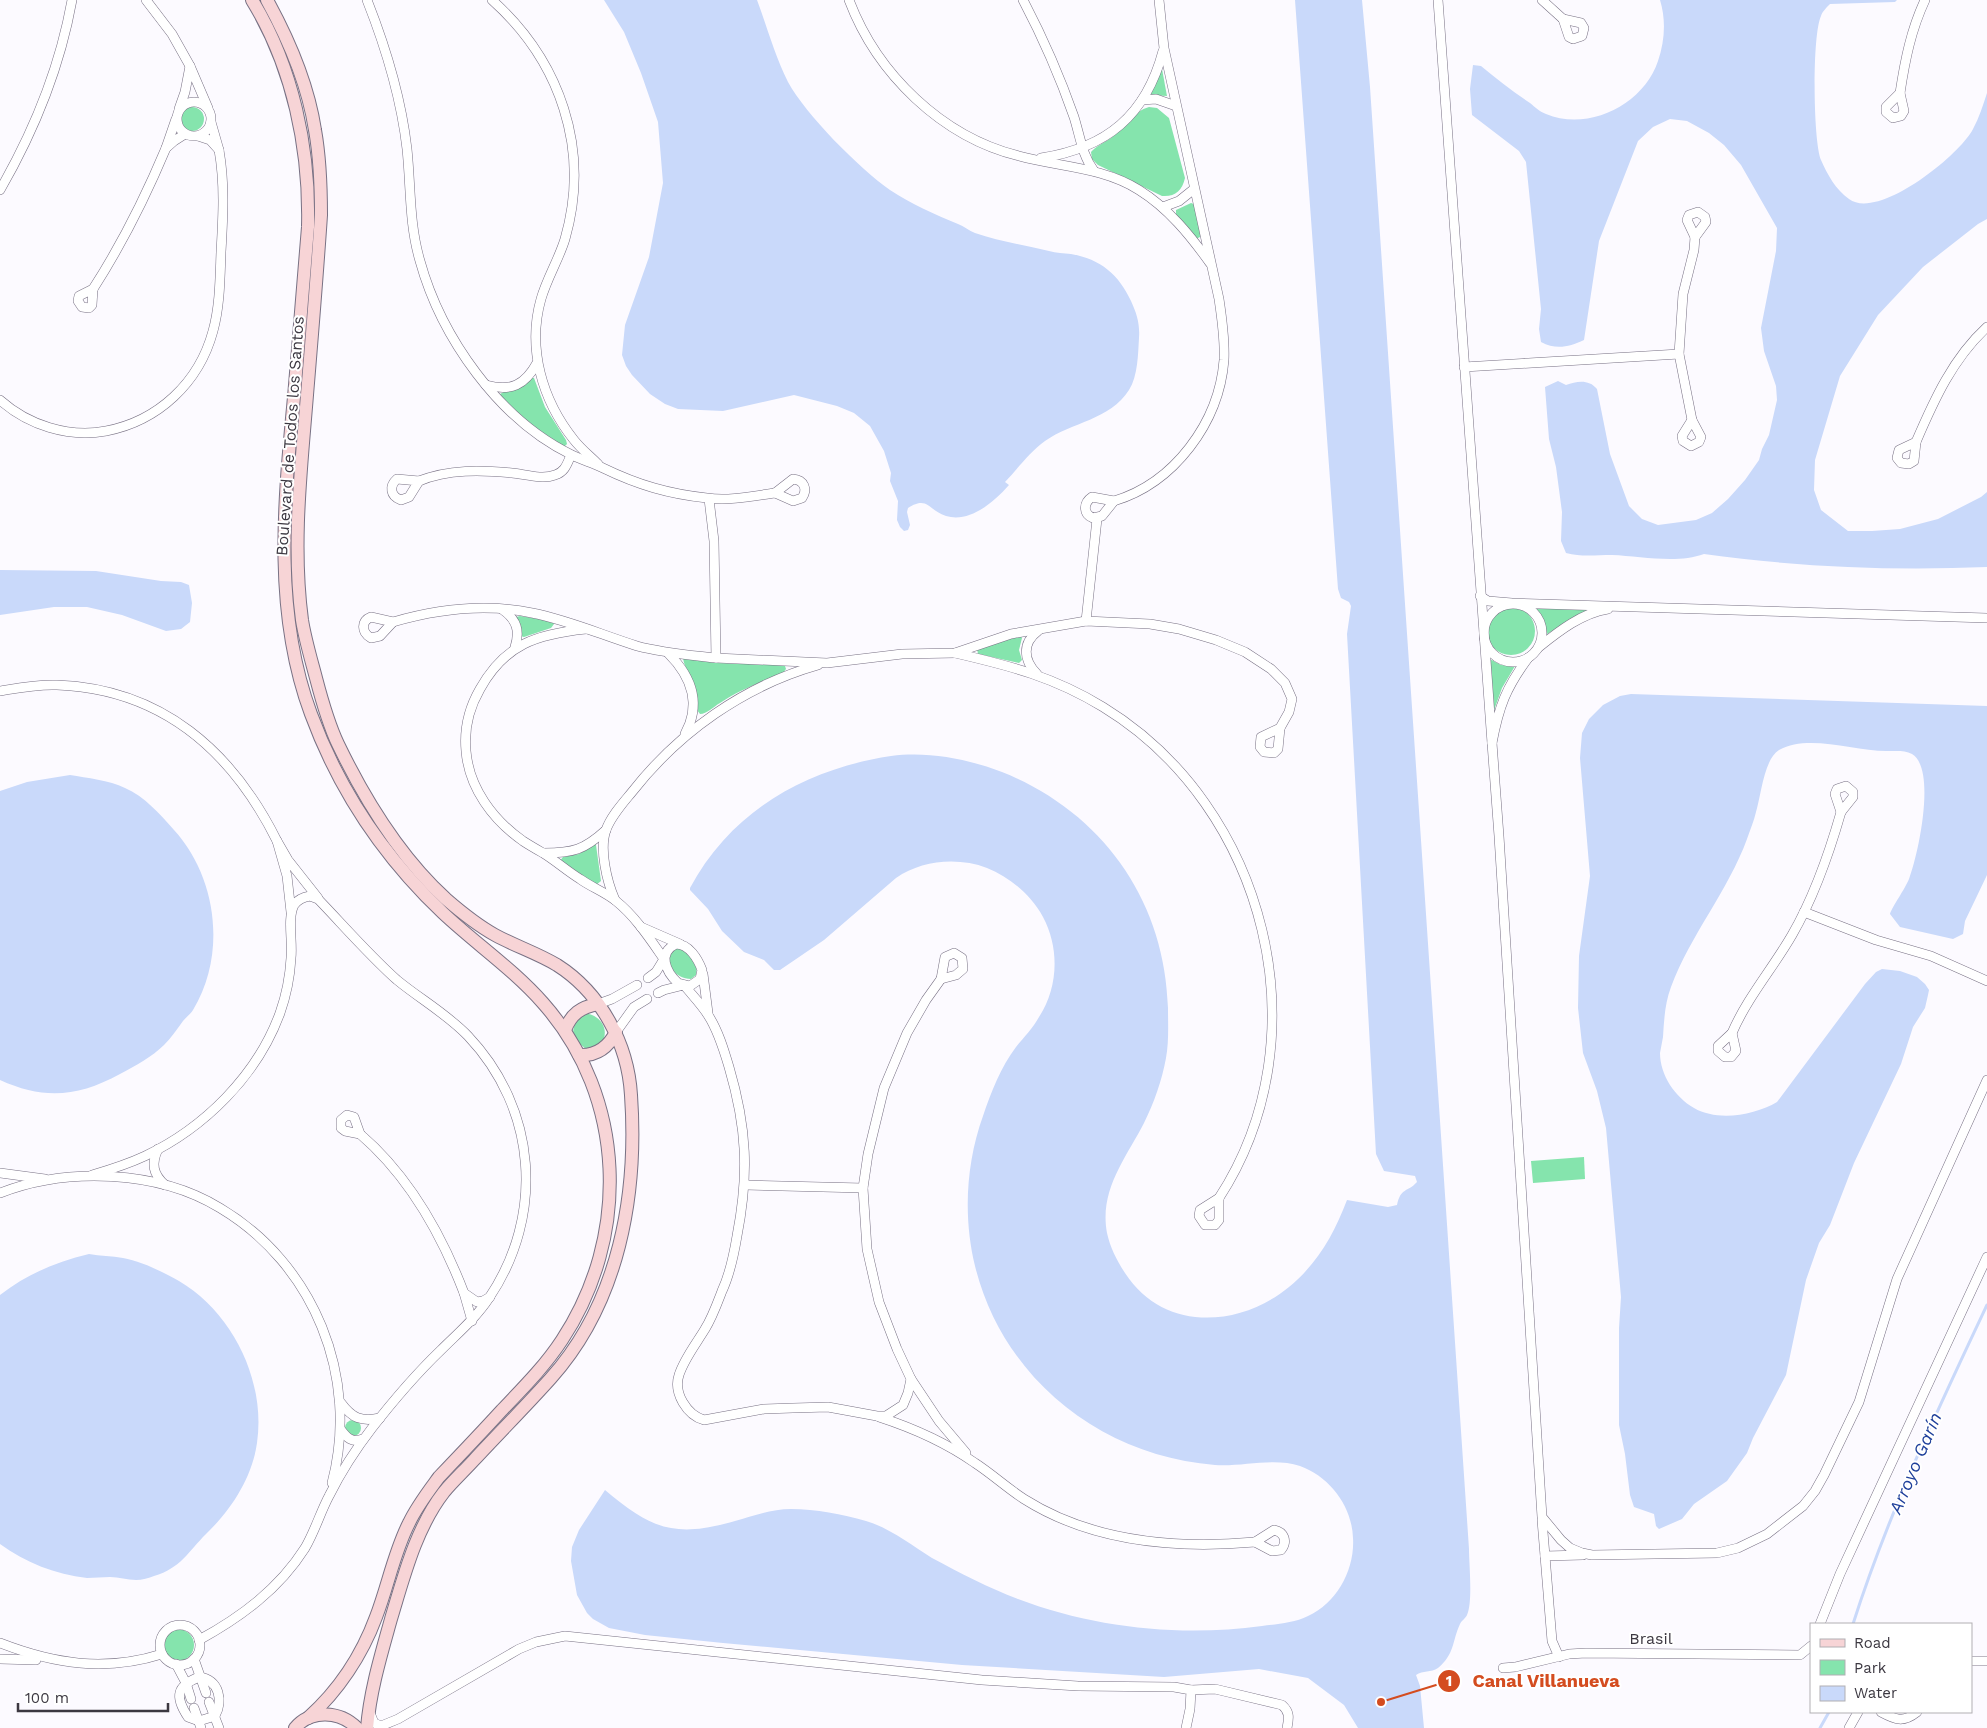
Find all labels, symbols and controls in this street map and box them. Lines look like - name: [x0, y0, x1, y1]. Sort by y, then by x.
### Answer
- street label: Boulevard de Todos los Santos: [272, 316, 308, 556]
- water label: Arroyo Garín: [1884, 1409, 1946, 1518]
- legend: [1810, 1623, 1972, 1713]
- street label: Brasil: [1629, 1629, 1673, 1648]
- text: Road: [1854, 1634, 1891, 1652]
- text: Park: [1854, 1659, 1887, 1677]
- callout: Canal Villanueva: [1437, 1664, 1630, 1697]
- text: Canal Villanueva: [1472, 1670, 1620, 1691]
- text: 1: [1446, 1672, 1452, 1690]
- scale bar: [18, 1680, 168, 1712]
- text: Water: [1854, 1684, 1897, 1702]
- text: 100 m: [25, 1689, 69, 1707]

